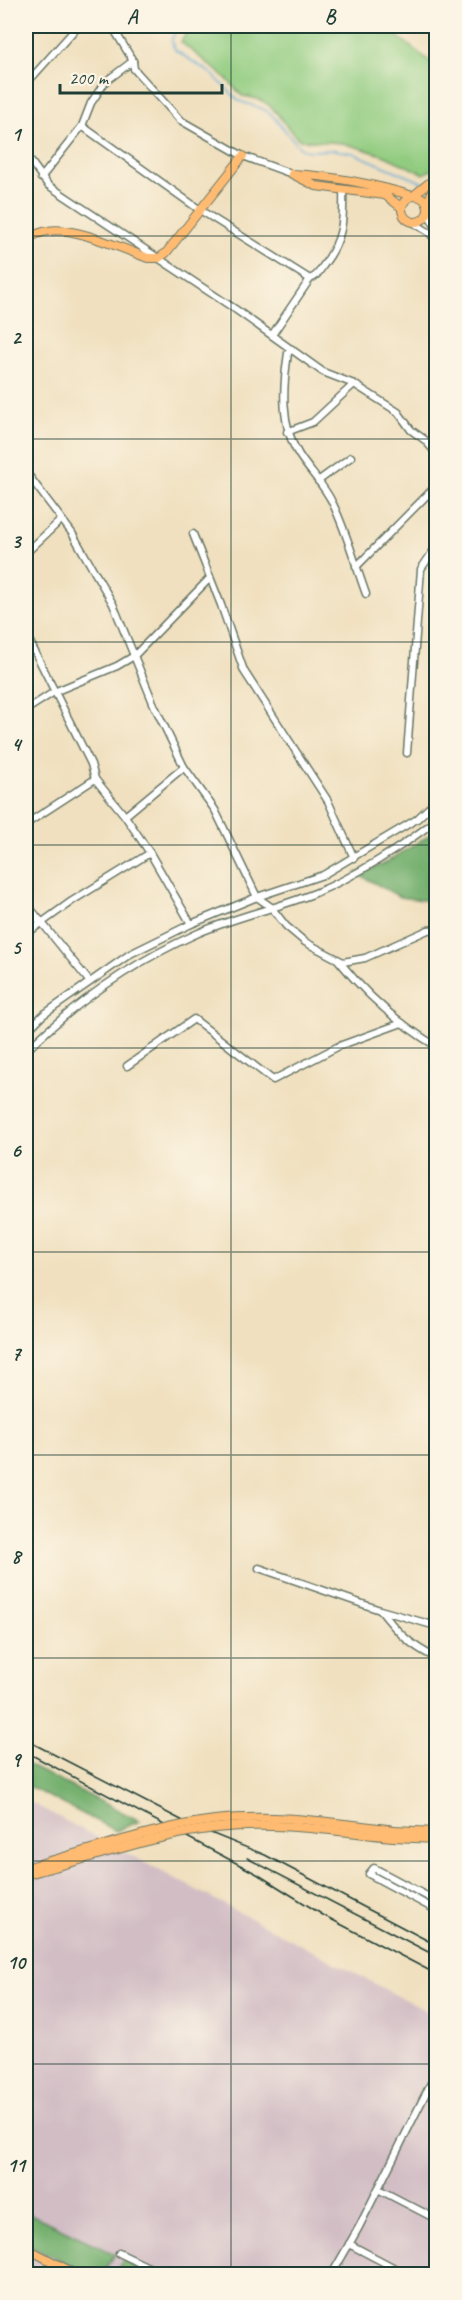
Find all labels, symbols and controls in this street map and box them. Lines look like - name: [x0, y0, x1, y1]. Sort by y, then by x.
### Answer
- text: A: [127, 4, 139, 29]
- text: B: [325, 4, 337, 29]
- scale bar: [60, 57, 222, 95]
- text: 200 m: [69, 67, 110, 89]
- text: 1: [12, 122, 23, 147]
- text: 2: [12, 325, 23, 350]
- text: 3: [12, 529, 23, 554]
- text: 4: [12, 732, 24, 757]
- text: 5: [12, 935, 23, 960]
- text: 6: [11, 1138, 22, 1163]
- text: 7: [12, 1341, 23, 1366]
- text: 8: [12, 1544, 24, 1569]
- text: 9: [12, 1747, 23, 1772]
- text: 10: [7, 1950, 27, 1975]
- text: 11: [7, 2153, 27, 2178]

